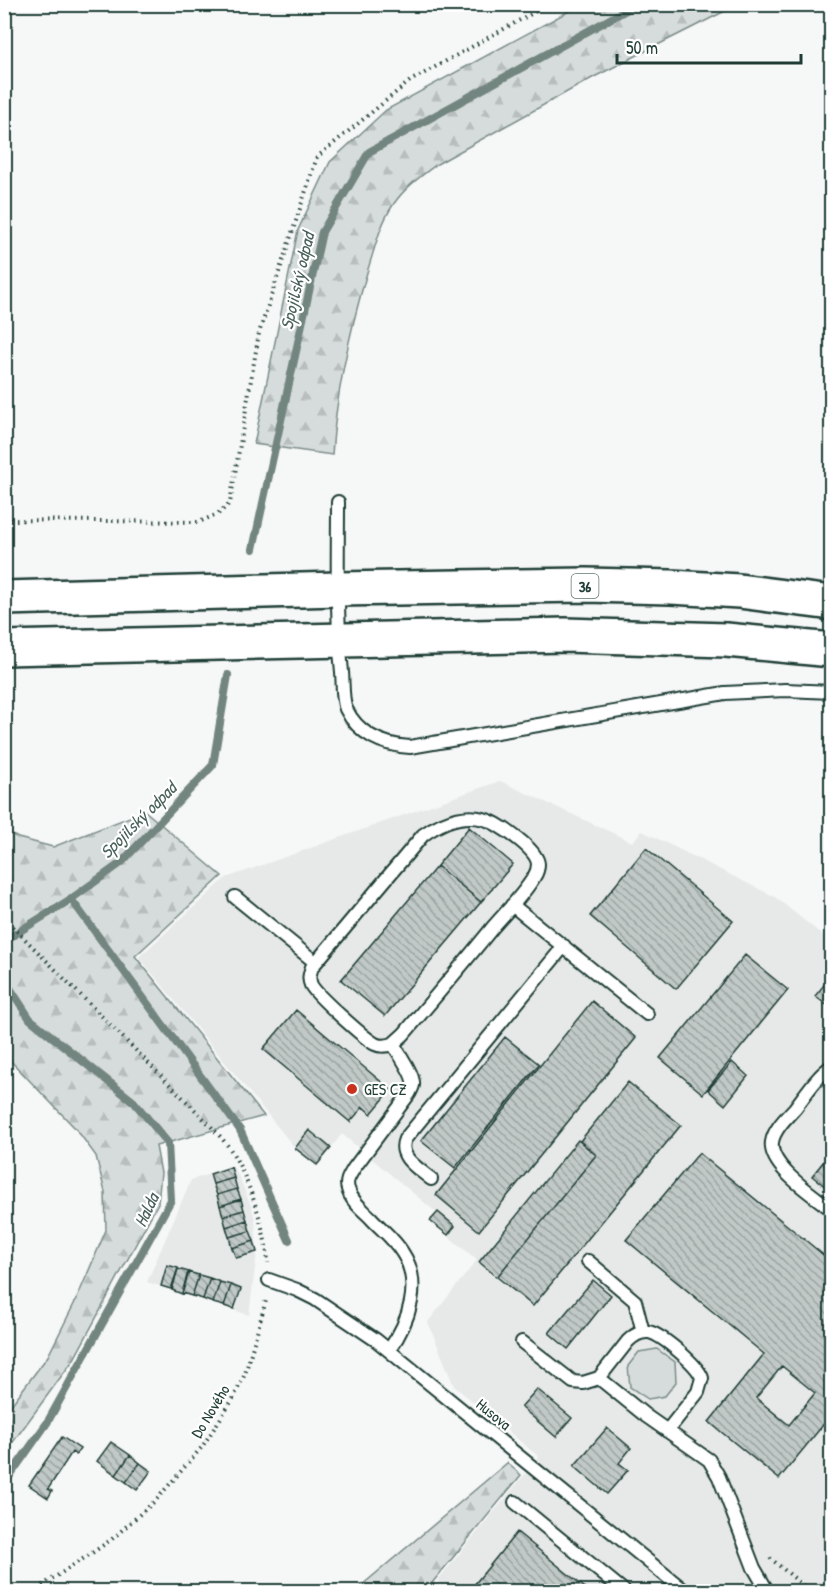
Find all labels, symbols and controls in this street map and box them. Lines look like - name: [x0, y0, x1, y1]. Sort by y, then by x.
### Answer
- scale bar: [617, 27, 802, 65]
- text: 50 m: [626, 35, 658, 60]
- water label: Spojilský odpad: [274, 227, 321, 332]
- road number: 36: [572, 574, 598, 598]
- water label: Spojilský odpad: [94, 774, 184, 864]
- place label: GES CZ: [364, 1078, 407, 1100]
- marker: GES CZ: [345, 1082, 359, 1096]
- water label: Halda: [127, 1187, 165, 1231]
- street label: Do Nového: [185, 1380, 235, 1442]
- street label: Husova: [472, 1393, 516, 1435]

